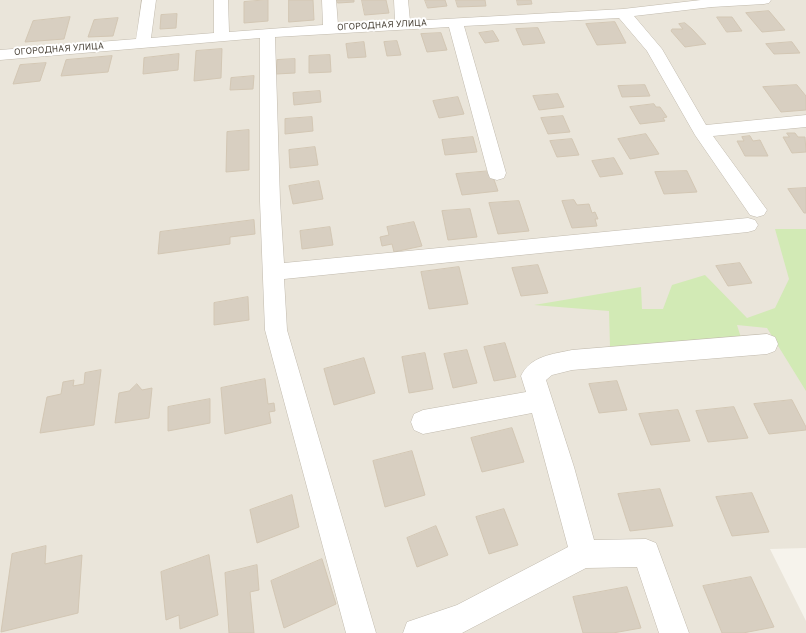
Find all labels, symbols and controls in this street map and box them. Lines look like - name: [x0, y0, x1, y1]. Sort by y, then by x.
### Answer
- street label: ОГОРОДНАЯ УЛИЦА: [337, 18, 427, 34]
- street label: ОГОРОДНАЯ УЛИЦА: [14, 41, 104, 59]

